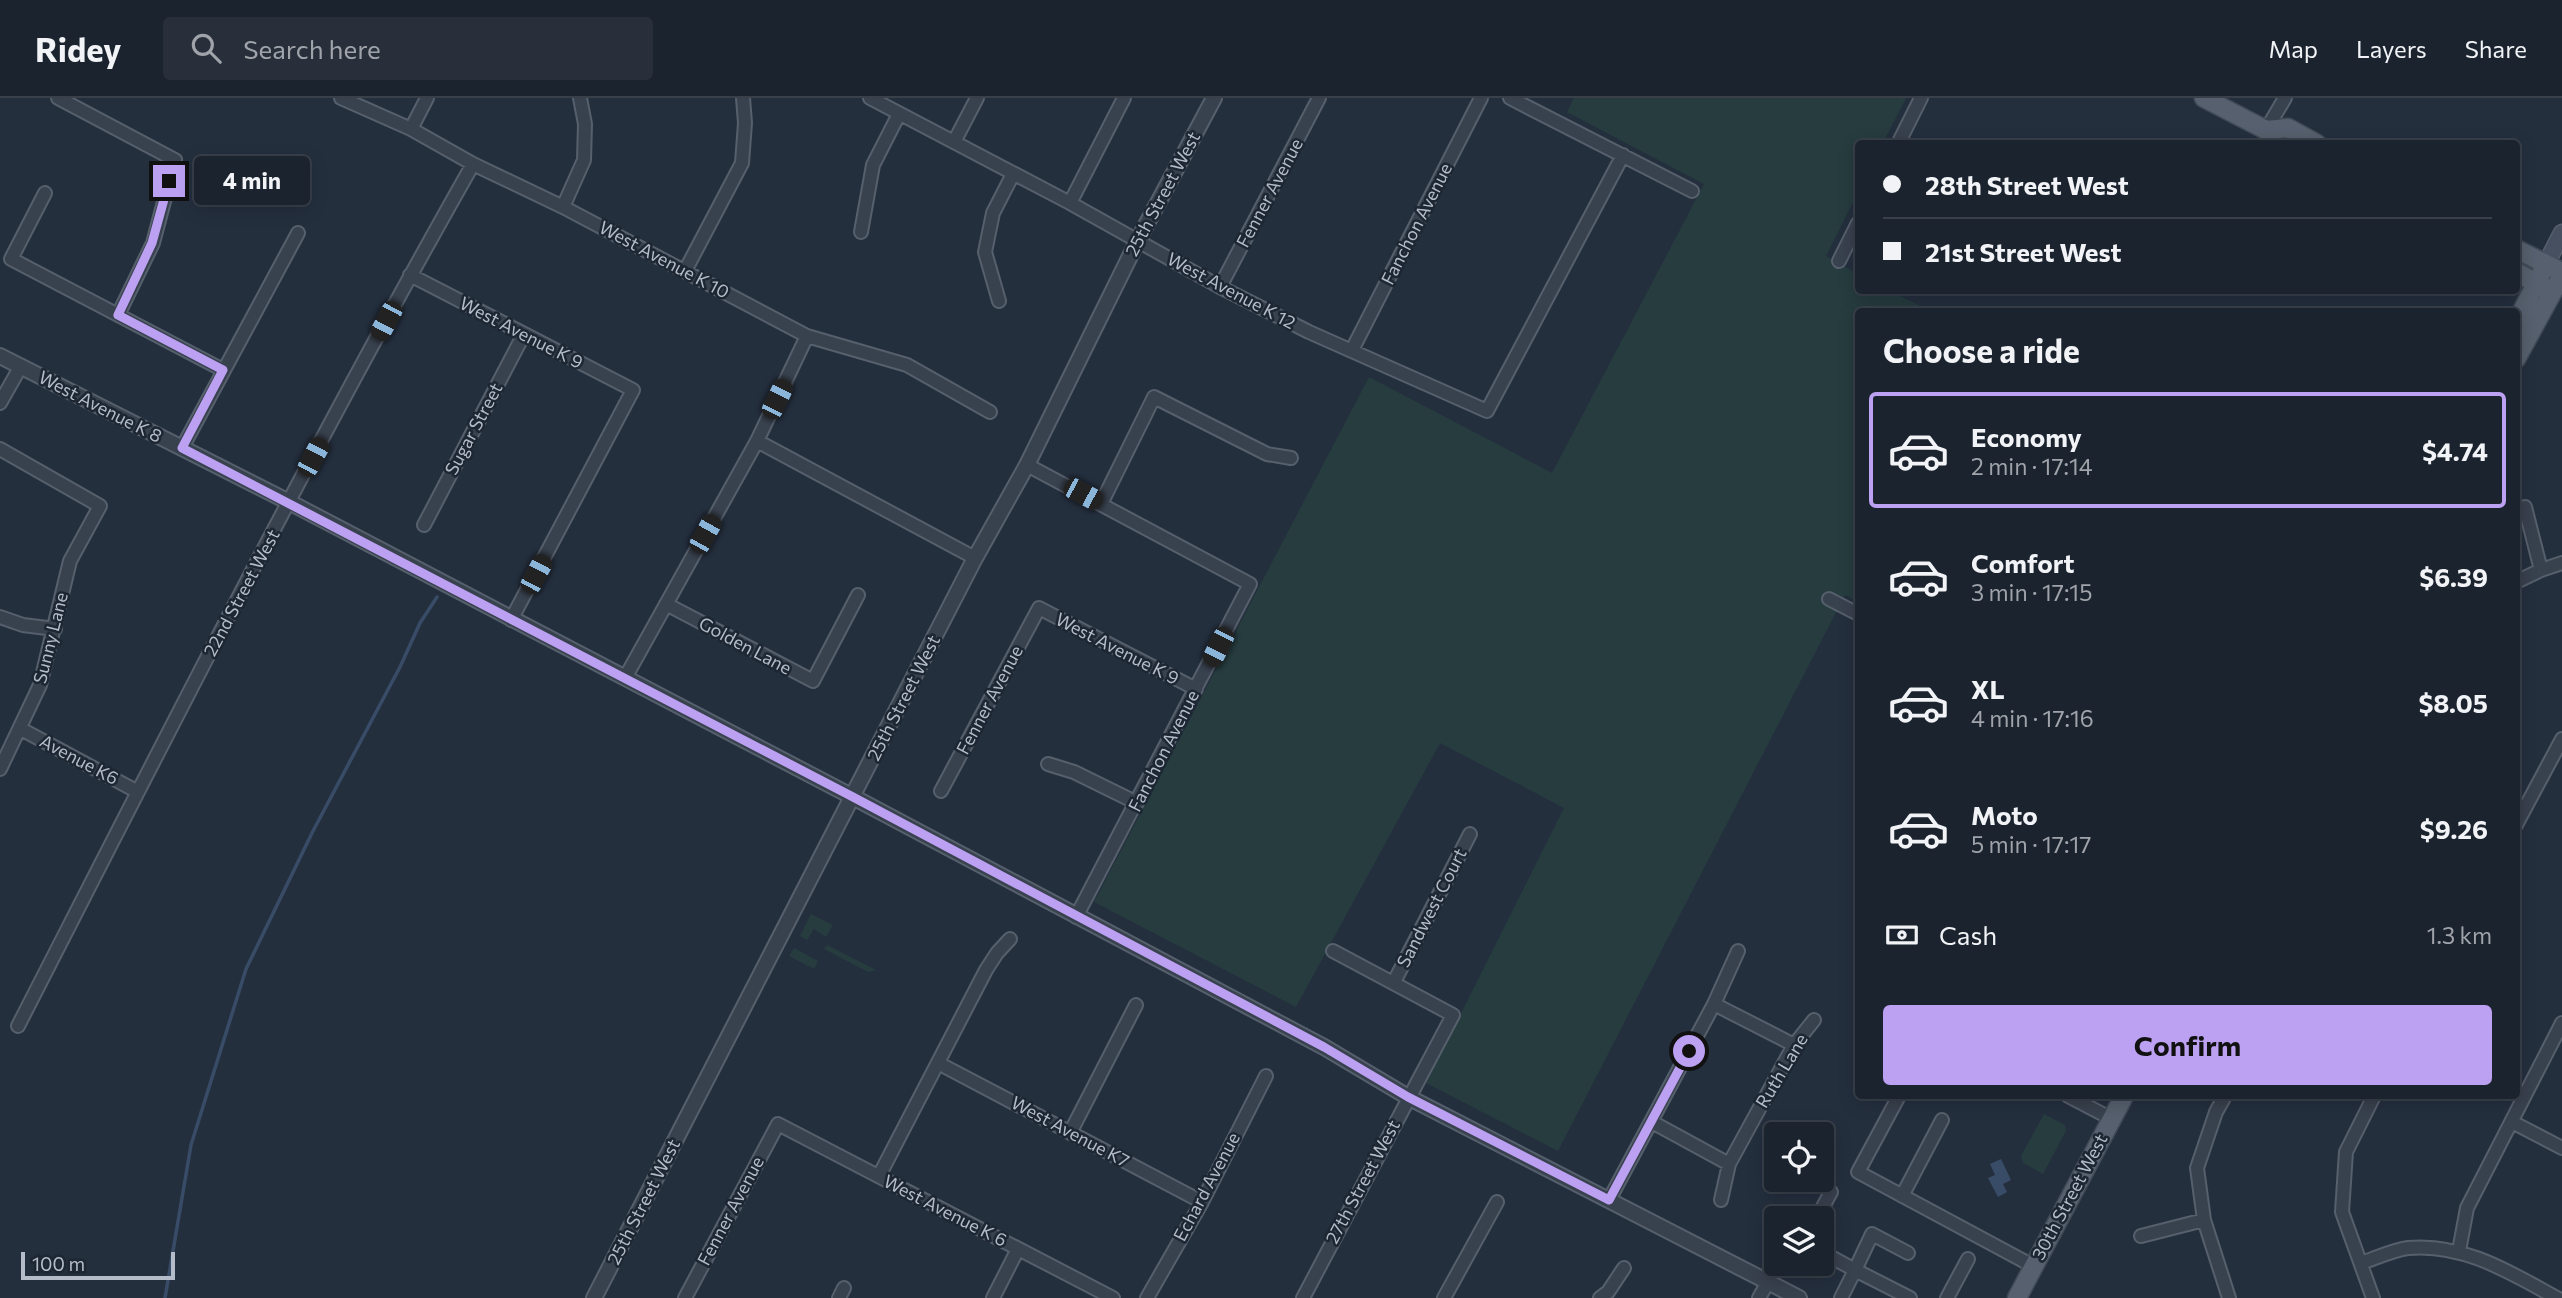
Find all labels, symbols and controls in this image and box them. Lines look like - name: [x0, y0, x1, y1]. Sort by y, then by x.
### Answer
- search box: [163, 17, 653, 80]
- text: Ridey: [35, 28, 121, 69]
- icon: search: [187, 29, 225, 67]
- text: Search here: [243, 33, 381, 64]
- text: Map: [2269, 34, 2318, 63]
- text: Layers: [2356, 34, 2427, 63]
- text: Share: [2465, 34, 2527, 63]
- street label: 25th Street West: [1120, 127, 1204, 260]
- street label: Fenner Avenue: [1231, 134, 1307, 251]
- callout: 4 min: [194, 156, 309, 206]
- street label: Fanchon Avenue: [1376, 159, 1456, 288]
- route end: [153, 165, 185, 197]
- text: 4 min: [223, 166, 281, 194]
- text: 28th Street West: [1925, 169, 2129, 200]
- street label: West Avenue K 10: [596, 216, 733, 303]
- text: 21st Street West: [1925, 236, 2121, 267]
- street label: West Avenue K 12: [1164, 247, 1299, 333]
- street label: West Avenue K 9: [456, 292, 587, 373]
- car: [367, 298, 406, 344]
- text: Choose a ride: [1883, 330, 2080, 370]
- street label: West Avenue K 8: [35, 366, 166, 447]
- car: [759, 376, 796, 422]
- street label: Sugar Street: [440, 379, 507, 478]
- icon: car: [1887, 419, 1950, 482]
- text: Economy: [1971, 421, 2082, 452]
- car: [294, 434, 333, 480]
- text: $4.74: [2422, 435, 2488, 466]
- text: 2 min · 17:14: [1971, 452, 2093, 480]
- car: [1060, 475, 1107, 513]
- car: [686, 511, 725, 557]
- street label: 22nd Street West: [198, 525, 284, 660]
- icon: car: [1887, 545, 1950, 608]
- text: Comfort: [1971, 547, 2074, 578]
- car: [517, 551, 556, 597]
- text: $6.39: [2419, 561, 2488, 592]
- text: 3 min · 17:15: [1971, 578, 2092, 606]
- street label: Sunny Lane: [28, 590, 72, 686]
- street label: West Avenue K 9: [1052, 608, 1183, 689]
- street label: Golden Lane: [695, 612, 796, 679]
- car: [1200, 624, 1237, 670]
- street label: 25th Street West: [862, 631, 944, 764]
- street label: Fenner Avenue: [951, 641, 1027, 758]
- icon: car: [1887, 671, 1950, 734]
- text: XL: [1971, 673, 2005, 704]
- street label: Fanchon Avenue: [1123, 686, 1203, 815]
- text: $8.05: [2418, 687, 2488, 718]
- text: 4 min · 17:16: [1971, 704, 2094, 732]
- street label: Avenue K6: [36, 729, 123, 789]
- icon: car: [1887, 797, 1950, 860]
- text: Moto: [1971, 799, 2038, 830]
- text: $9.26: [2420, 813, 2488, 844]
- text: 5 min · 17:17: [1971, 830, 2091, 858]
- street label: Sandwest Court: [1392, 844, 1471, 971]
- icon: cash: [1883, 916, 1921, 954]
- text: Cash: [1939, 919, 1997, 950]
- text: 1.3 km: [2427, 921, 2492, 949]
- button: Confirm: [1883, 1005, 2492, 1085]
- street label: Ruth Lane: [1750, 1029, 1812, 1112]
- route start: [1673, 1035, 1705, 1067]
- street label: West Avenue K7: [1008, 1091, 1133, 1171]
- street label: 27th Street West: [1320, 1116, 1404, 1247]
- map controls: [1764, 1122, 1834, 1276]
- button: locate: [1764, 1122, 1834, 1192]
- street label: Echard Avenue: [1168, 1128, 1244, 1245]
- street label: 30th Street West: [2027, 1130, 2112, 1263]
- street label: 25th Street West: [602, 1135, 684, 1268]
- street label: Fenner Avenue: [692, 1152, 768, 1269]
- street label: West Avenue K 6: [880, 1170, 1011, 1251]
- button: layers: [1764, 1206, 1834, 1276]
- scale bar: [21, 1249, 175, 1281]
- text: 100 m: [32, 1252, 85, 1275]

